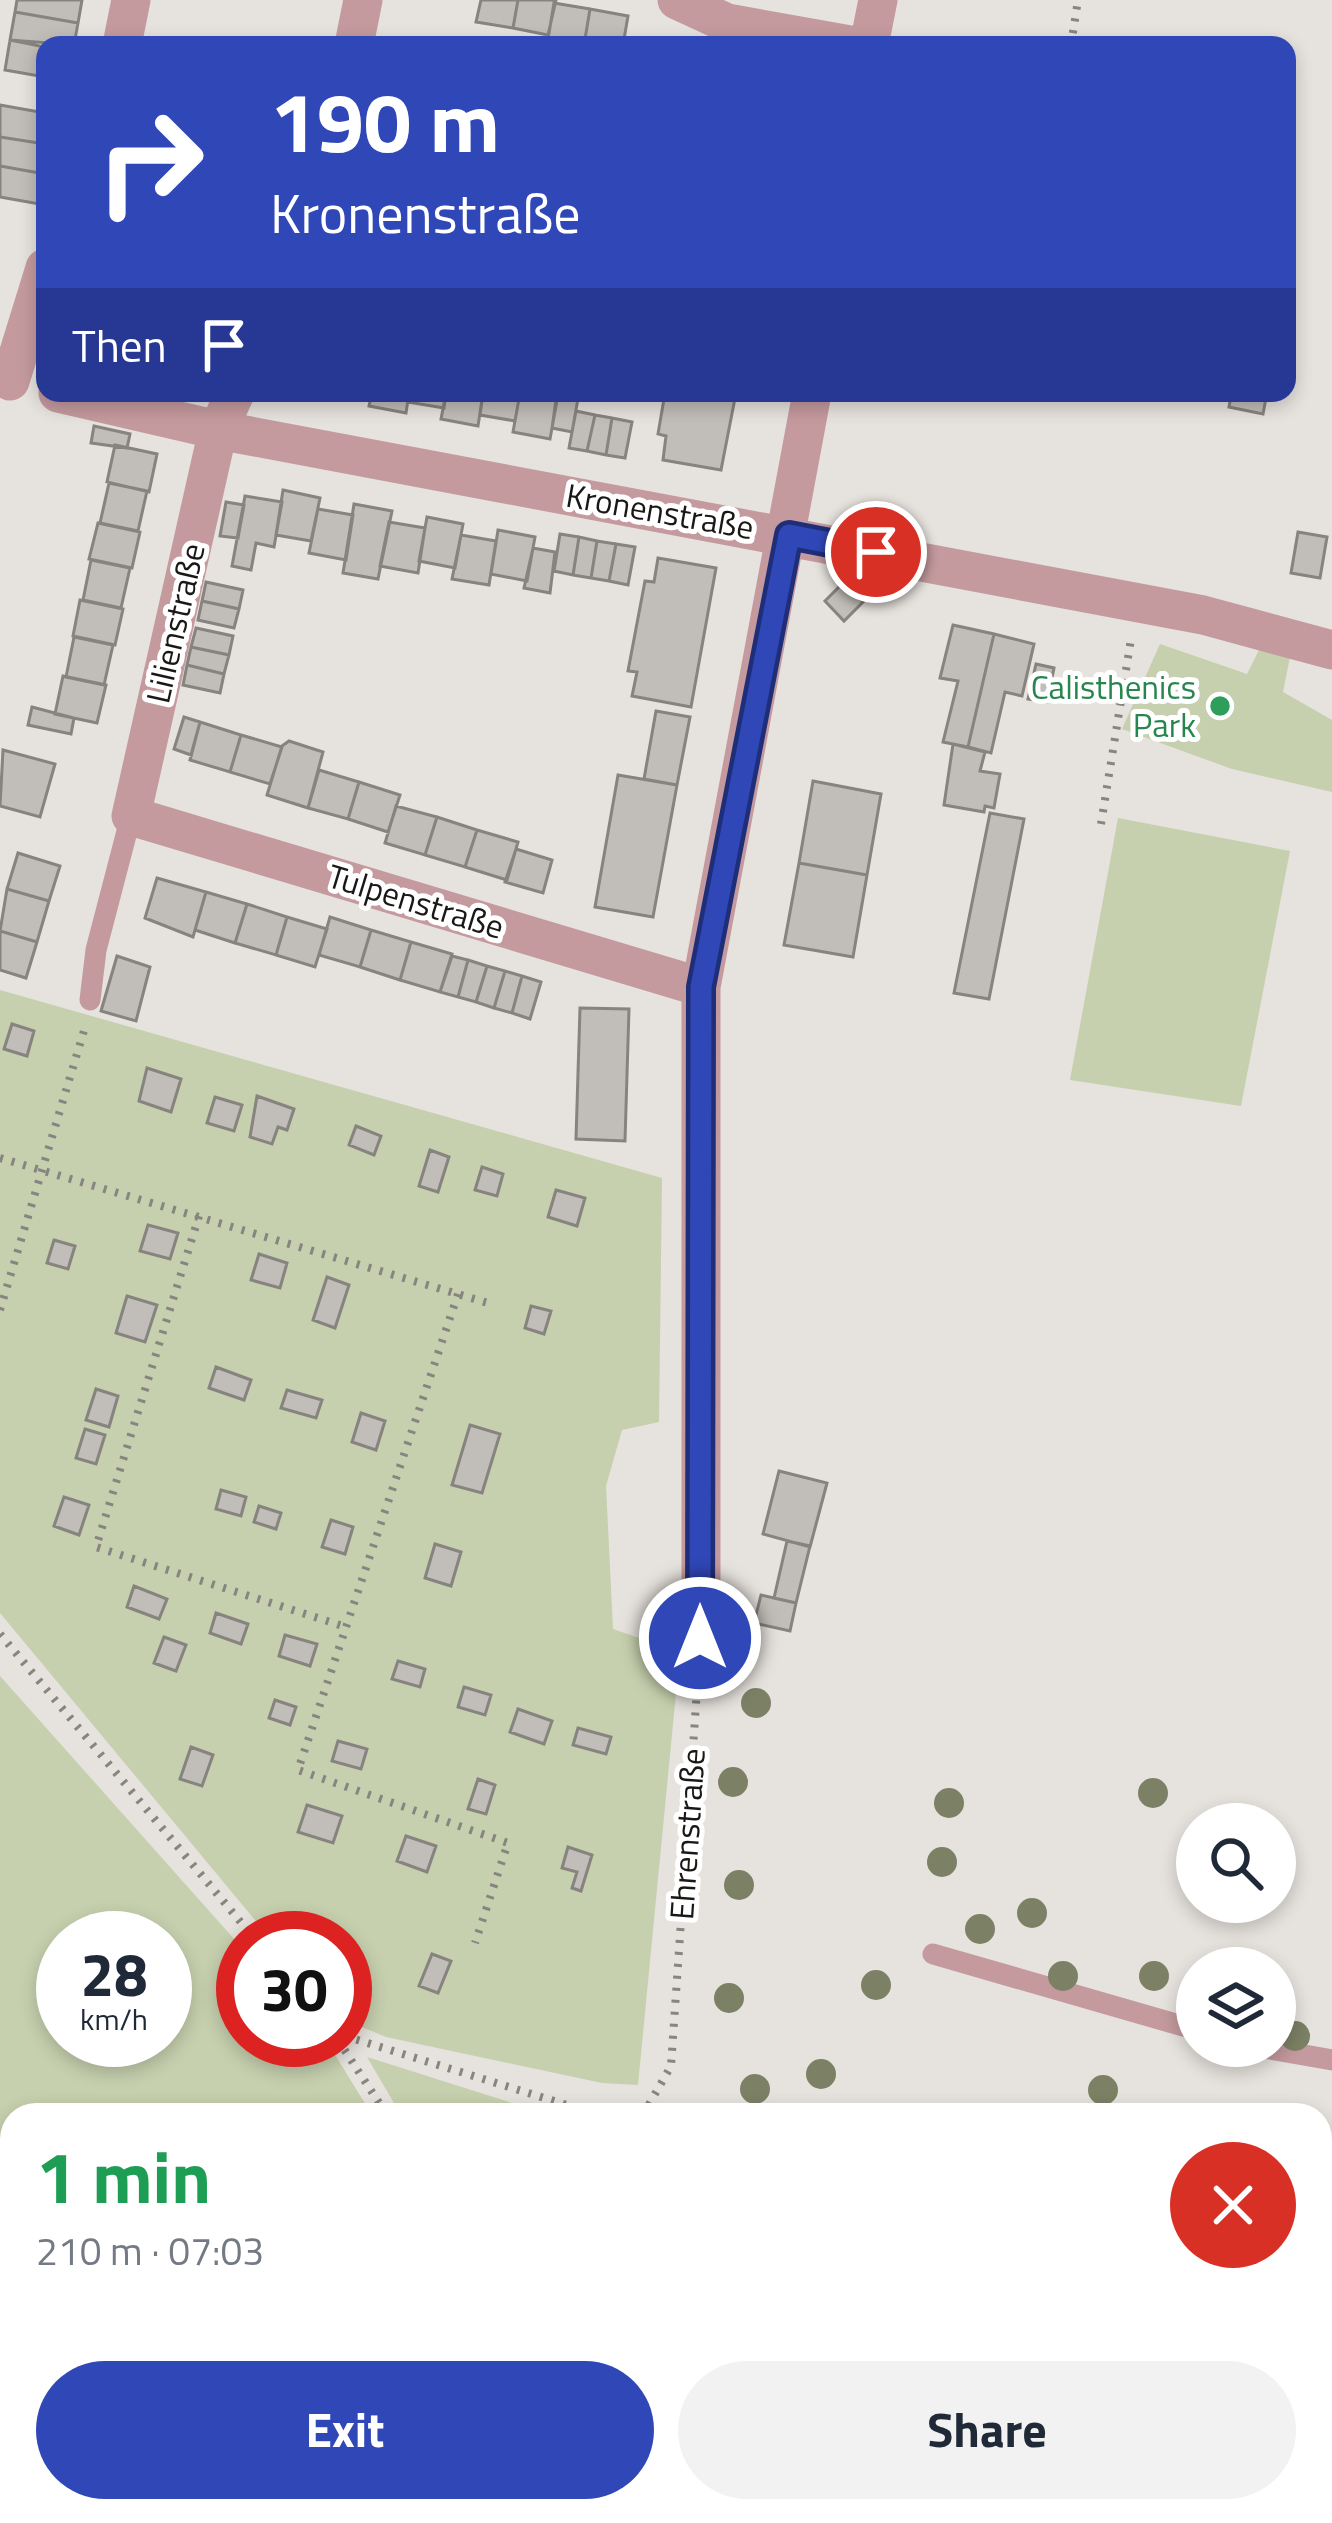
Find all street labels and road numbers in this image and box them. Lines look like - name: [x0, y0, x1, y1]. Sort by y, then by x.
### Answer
- street label: Kronenstraße: [562, 470, 758, 552]
- street label: Lilienstraße: [132, 538, 218, 708]
- street label: Tulpenstraße: [322, 851, 510, 951]
- street label: Ehrenstraße: [656, 1746, 718, 1922]

